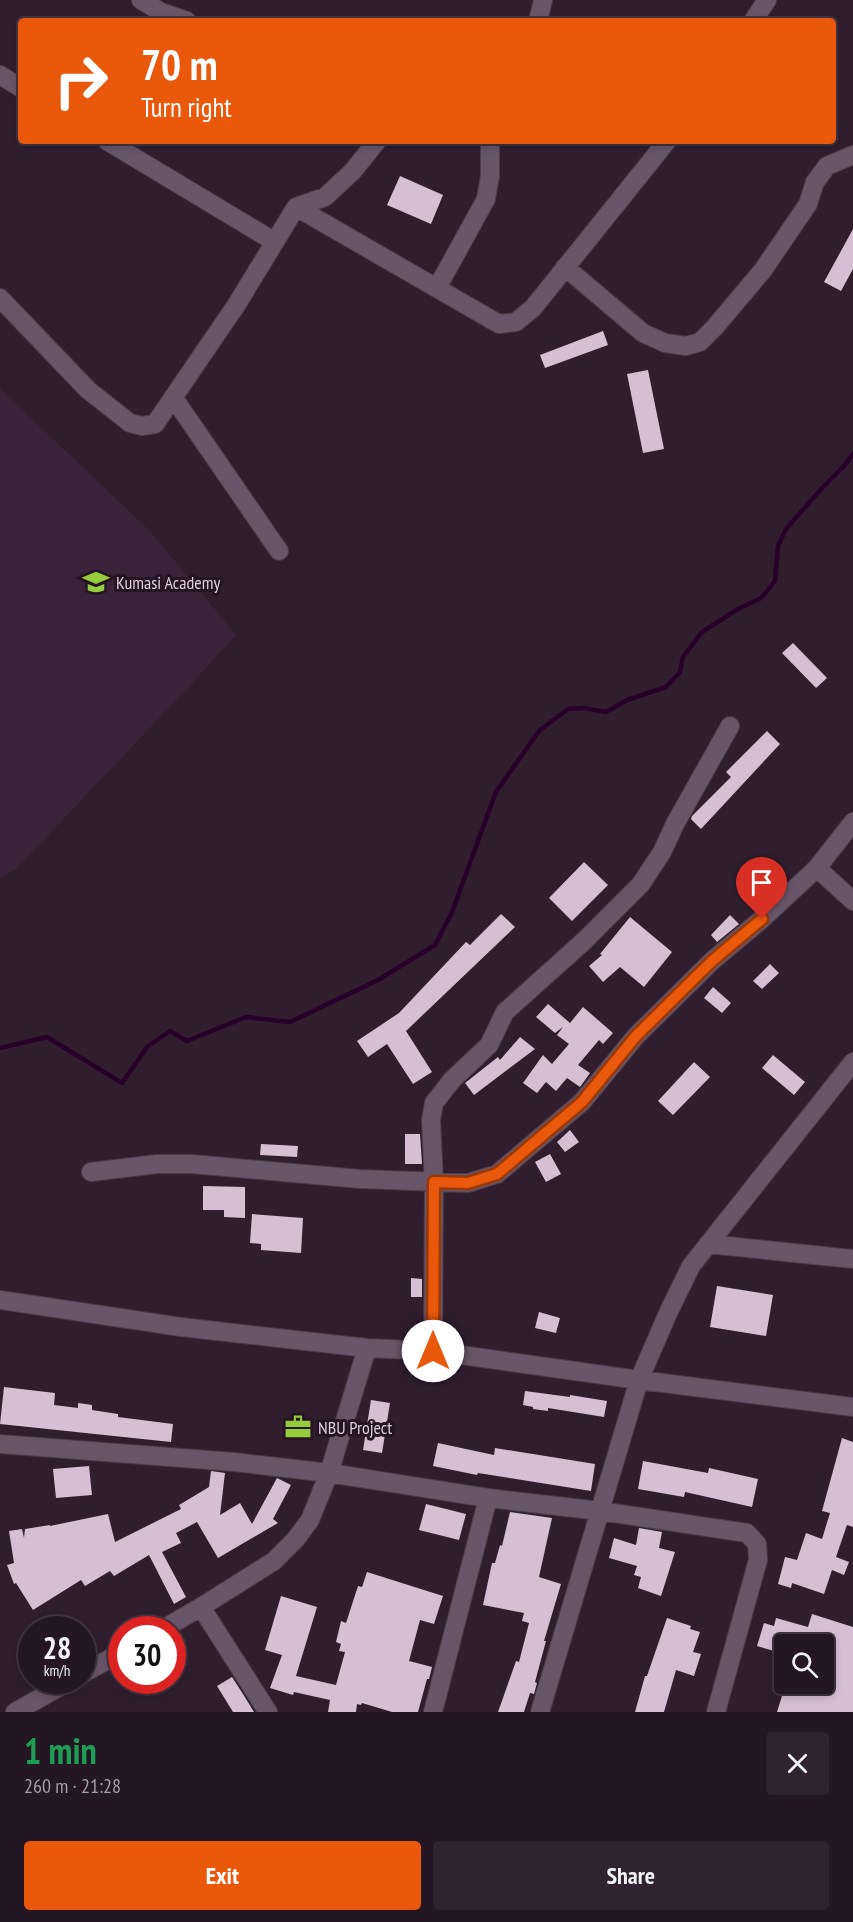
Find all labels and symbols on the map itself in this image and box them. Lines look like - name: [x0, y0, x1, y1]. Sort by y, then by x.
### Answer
- school or university icon: Kumasi Academy: [81, 567, 111, 597]
- place label: Kumasi Academy: [116, 571, 220, 594]
- pin: [736, 857, 787, 919]
- position arrow: [401, 1319, 465, 1383]
- office icon: NBU Project: [283, 1412, 313, 1442]
- place label: NBU Project: [318, 1416, 392, 1439]
- speed limit sign: 30: [108, 1616, 186, 1694]

